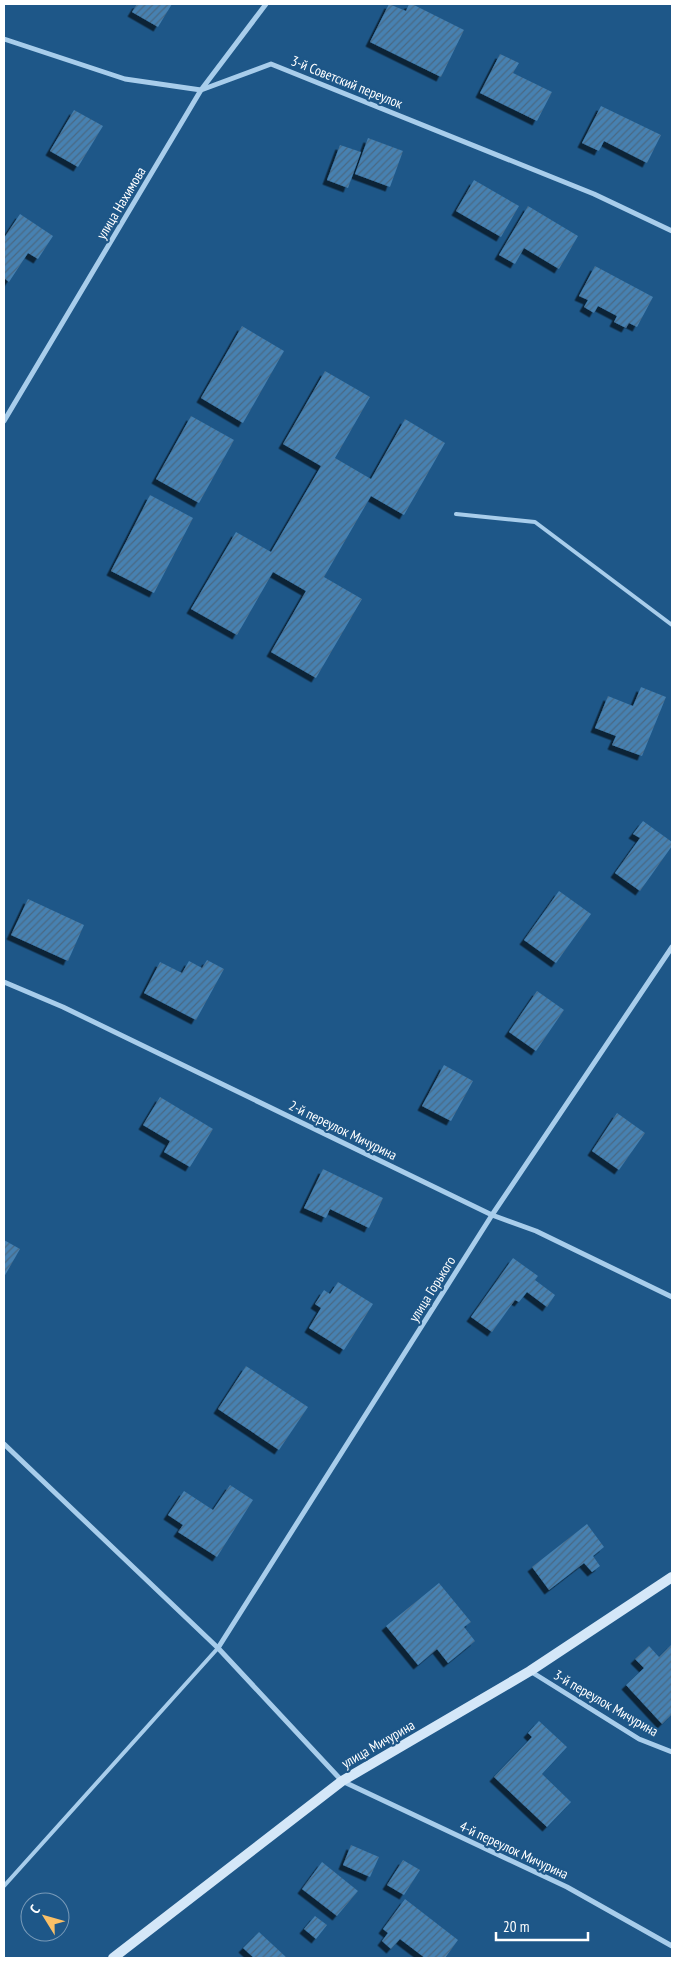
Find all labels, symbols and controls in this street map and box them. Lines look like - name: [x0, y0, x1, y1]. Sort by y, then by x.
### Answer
- street label: 3-й Советский переулок: [289, 51, 406, 113]
- street label: улица Нахимова: [92, 164, 150, 242]
- street label: 2-й переулок Мичурина: [286, 1096, 400, 1164]
- street label: улица Горького: [405, 1253, 459, 1325]
- street label: 3-й переулок Мичурина: [550, 1666, 662, 1740]
- street label: улица Мичурина: [338, 1716, 418, 1772]
- street label: 4-й переулок Мичурина: [457, 1817, 571, 1883]
- north arrow: [20, 1892, 70, 1942]
- text: С: [26, 1901, 44, 1917]
- scale bar: [496, 1910, 588, 1942]
- text: 20 m: [503, 1917, 529, 1936]

